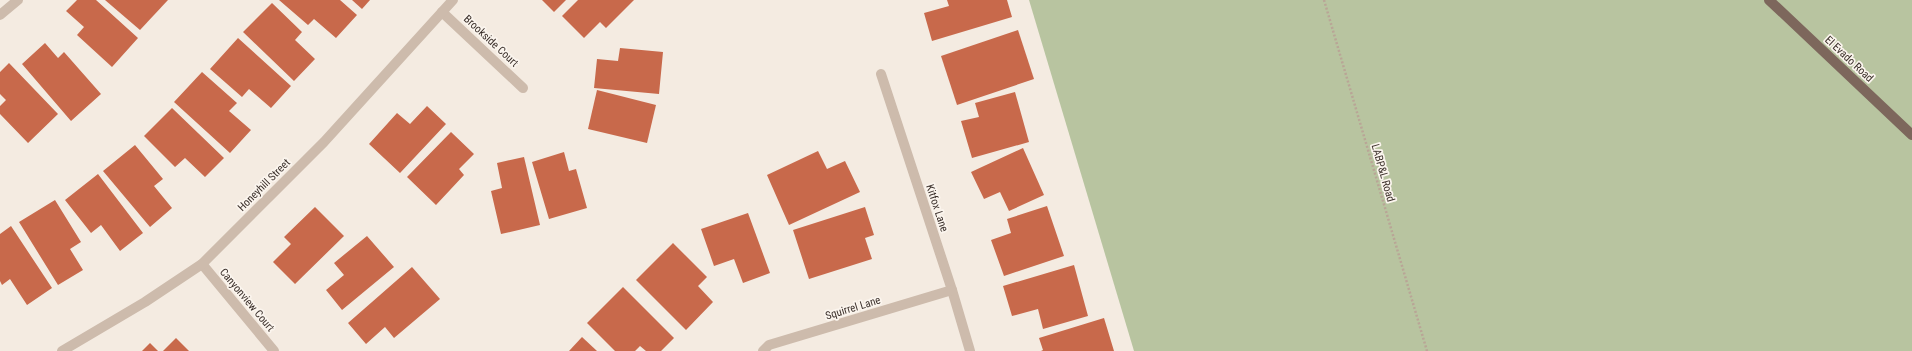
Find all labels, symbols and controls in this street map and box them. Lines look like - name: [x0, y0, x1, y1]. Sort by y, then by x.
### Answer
- street label: Brookside Court: [461, 12, 521, 70]
- street label: El Evado Road: [1822, 33, 1876, 85]
- street label: LABP&L Road: [1369, 143, 1397, 203]
- street label: Honeyhill Street: [235, 156, 293, 214]
- street label: Kitfox Lane: [923, 183, 951, 233]
- street label: Canyonview Court: [217, 266, 277, 334]
- street label: Squirrel Lane: [824, 293, 882, 323]

